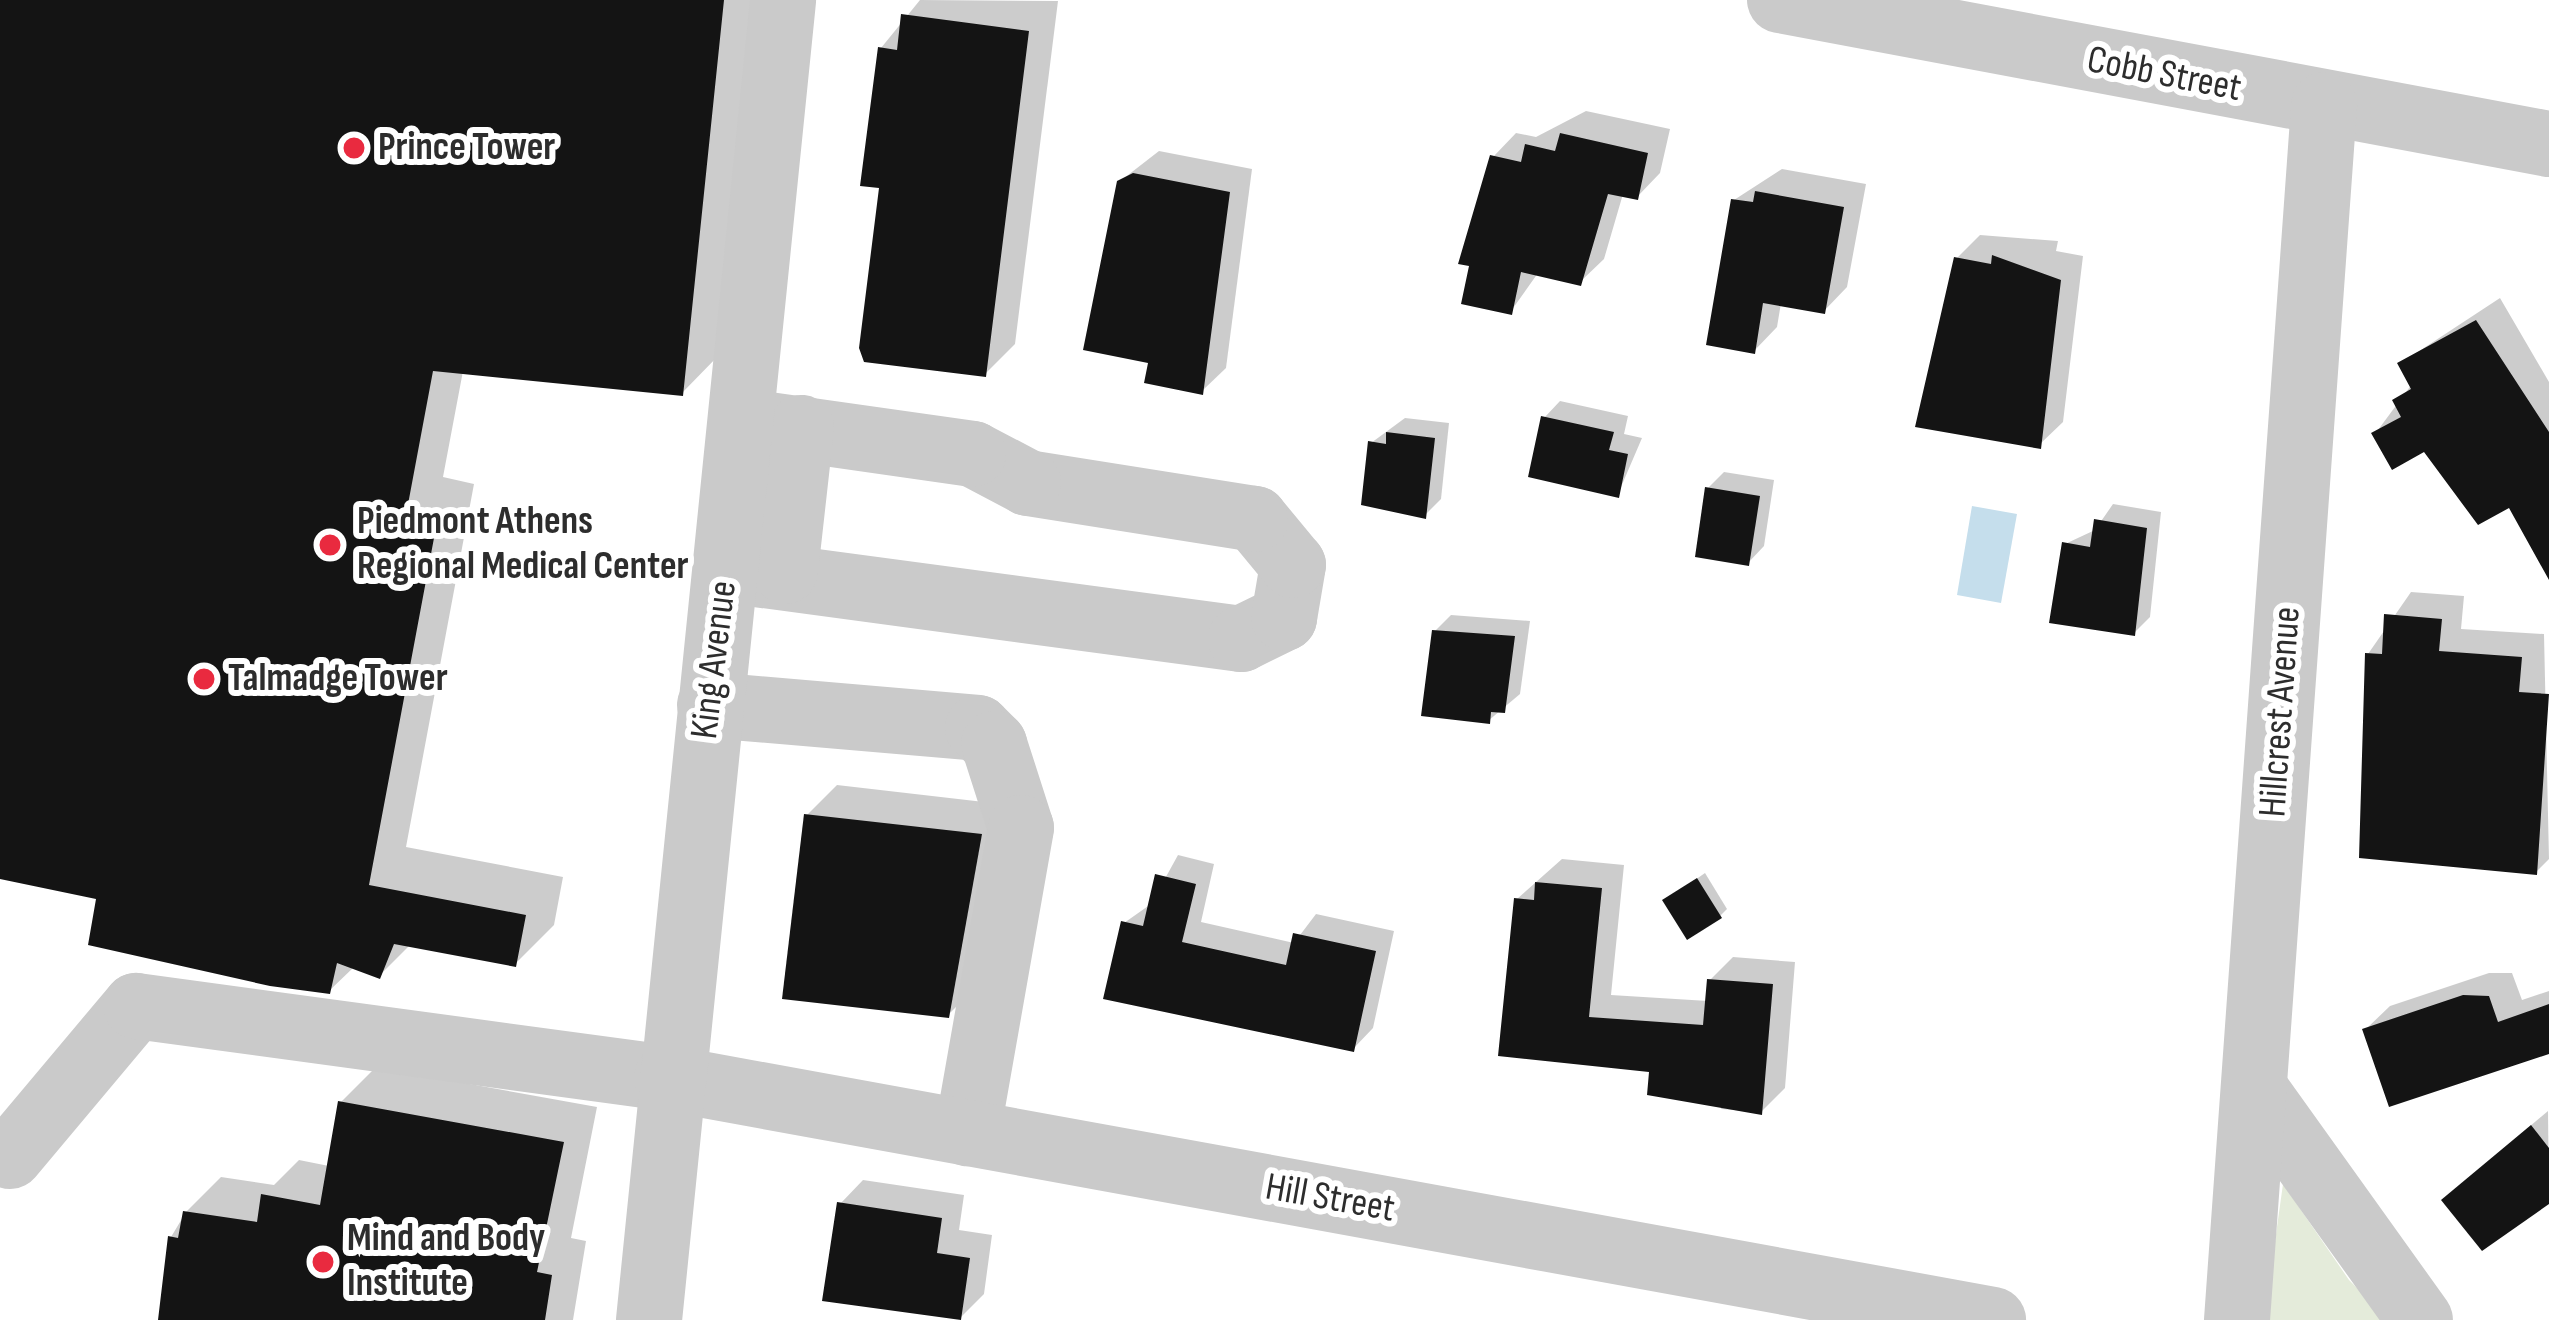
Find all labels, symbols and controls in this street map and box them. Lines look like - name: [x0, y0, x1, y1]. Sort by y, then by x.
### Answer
- street label: Cobb Street: [2083, 37, 2245, 113]
- place label: Prince Tower: [378, 125, 555, 171]
- marker: Prince Tower: [341, 135, 367, 161]
- place label: Piedmont Athens Regional Medical Center: [357, 500, 689, 591]
- marker: Piedmont Athens Regional Medical Center: [314, 529, 346, 561]
- street label: King Avenue: [682, 578, 748, 742]
- street label: Hillcrest Avenue: [2250, 605, 2312, 819]
- place label: Talmadge Tower: [228, 656, 448, 702]
- marker: Talmadge Tower: [191, 666, 217, 692]
- street label: Hill Street: [1262, 1165, 1398, 1233]
- place label: Mind and Body Institute: [347, 1217, 545, 1308]
- marker: Mind and Body Institute: [310, 1249, 336, 1275]

